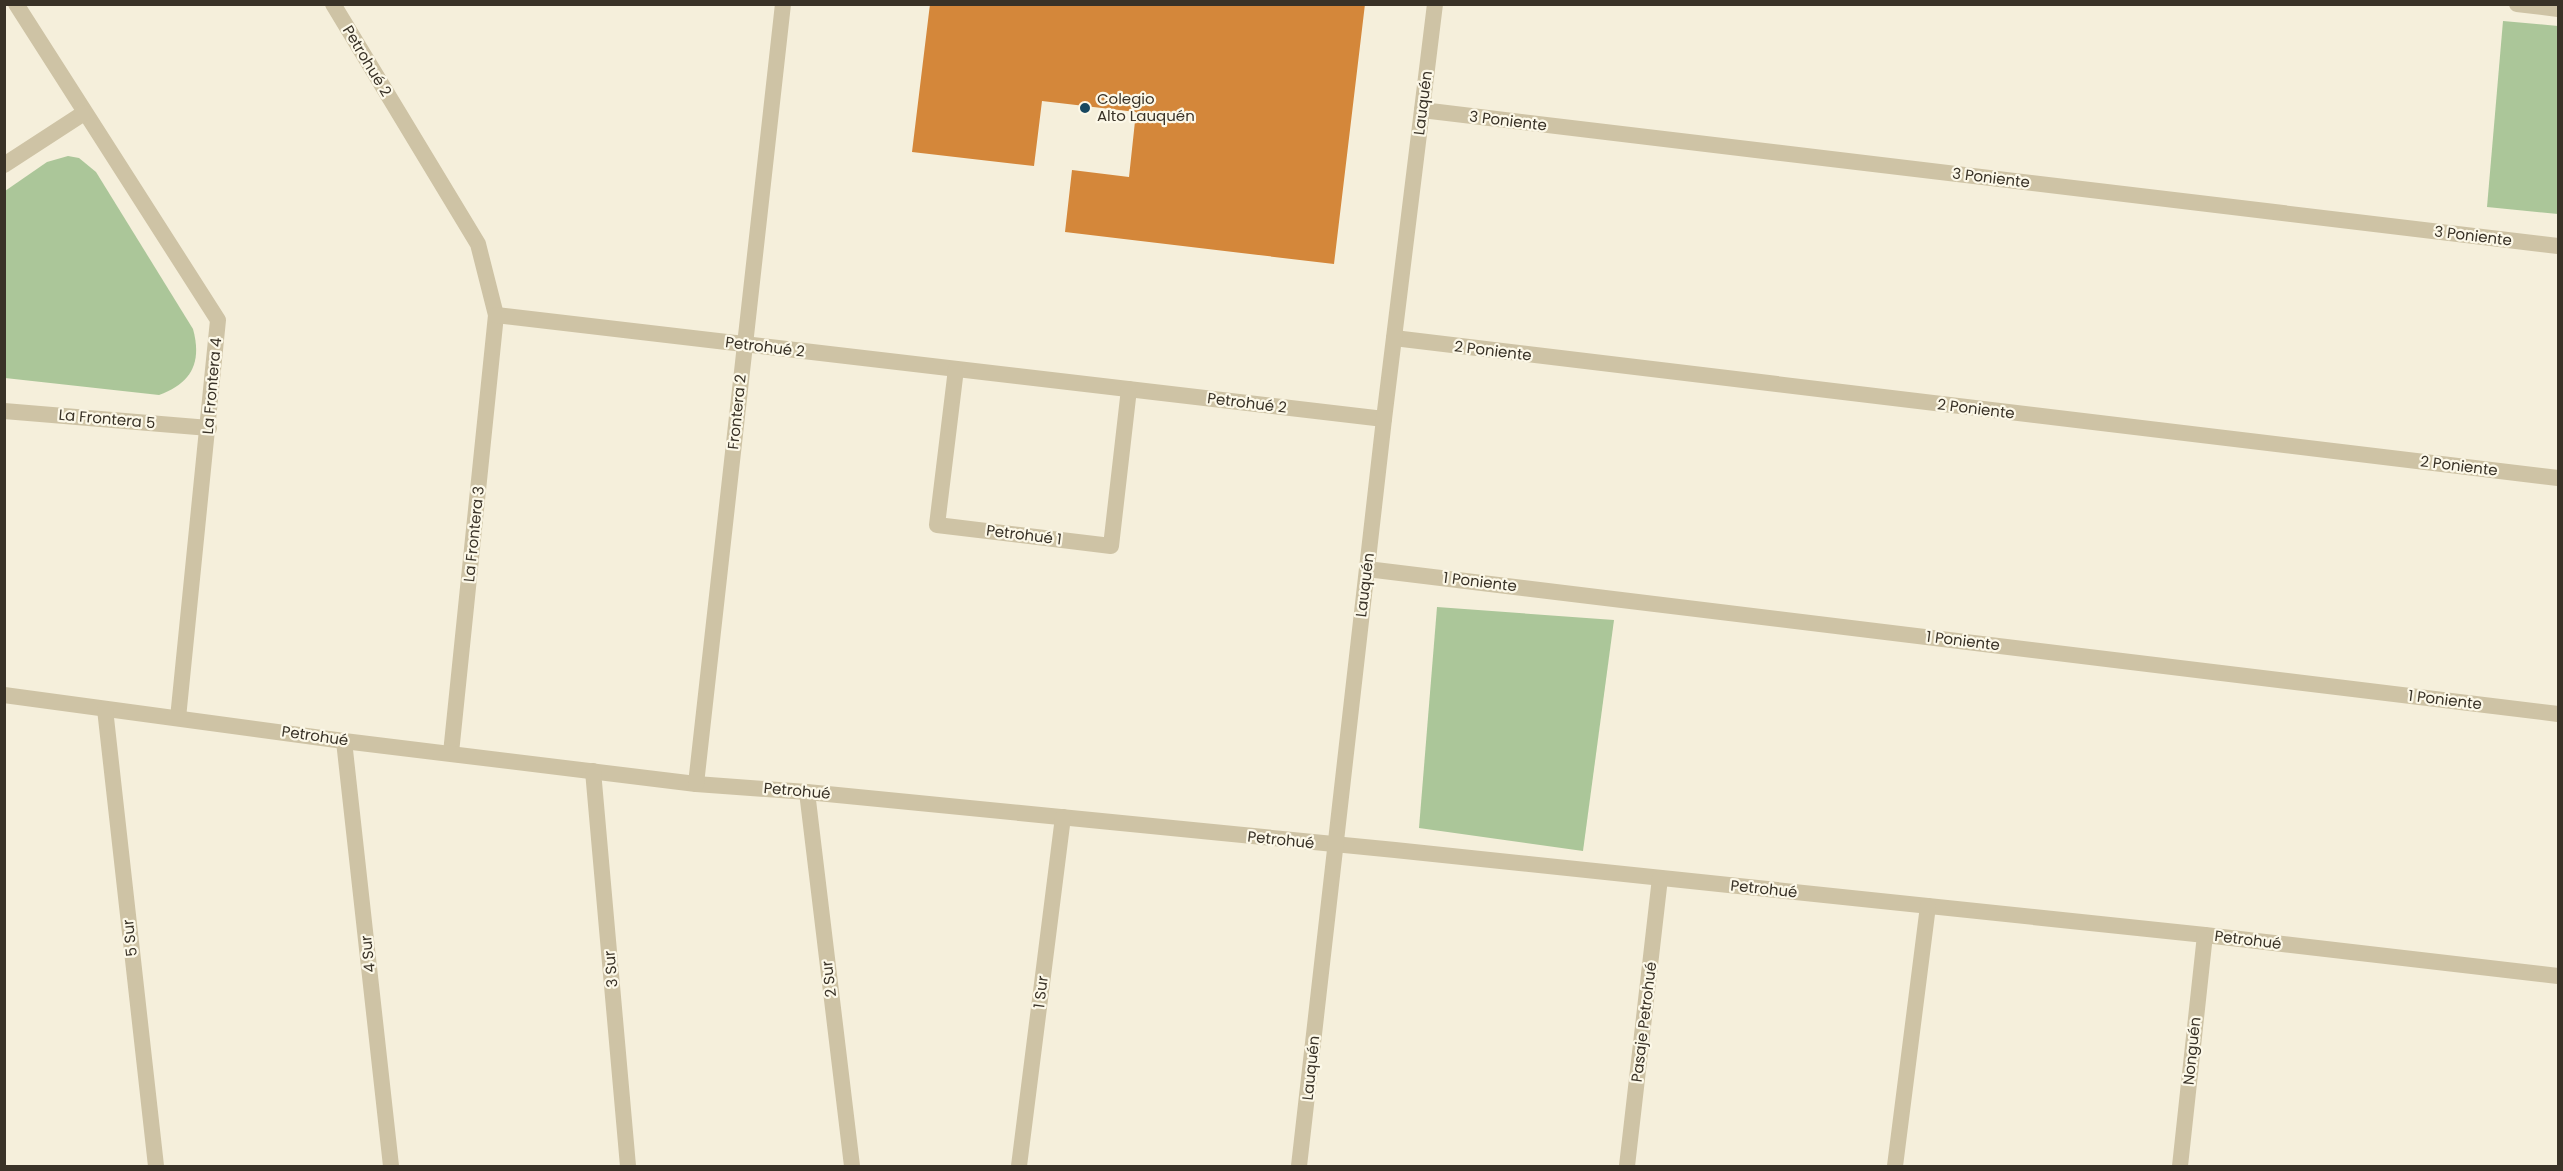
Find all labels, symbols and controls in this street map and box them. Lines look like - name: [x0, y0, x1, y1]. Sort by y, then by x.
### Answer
- street label: Petrohué 2: [338, 21, 397, 100]
- street label: Lauquén: [1408, 69, 1437, 136]
- place label: Colegio Alto Lauquén: [1097, 88, 1195, 126]
- marker: Colegio Alto Lauquén: [1078, 101, 1092, 115]
- street label: 3 Poniente: [1468, 105, 1548, 136]
- street label: 3 Poniente: [1951, 162, 2031, 193]
- street label: 3 Poniente: [2433, 220, 2513, 251]
- street label: Petrohué 2: [724, 331, 806, 362]
- street label: 2 Poniente: [1453, 335, 1533, 366]
- street label: La Frontera 4: [197, 337, 226, 435]
- street label: Frontera 2: [722, 373, 751, 451]
- street label: Petrohué 2: [1206, 387, 1288, 418]
- street label: 2 Poniente: [1936, 393, 2016, 424]
- street label: La Frontera 5: [58, 404, 156, 433]
- street label: 2 Poniente: [2419, 450, 2499, 481]
- street label: La Frontera 3: [458, 485, 489, 583]
- street label: Petrohué 1: [985, 519, 1063, 550]
- street label: Lauquén: [1350, 551, 1379, 618]
- street label: 1 Poniente: [1442, 567, 1518, 596]
- street label: 1 Poniente: [1925, 626, 2001, 655]
- street label: 1 Poniente: [2407, 685, 2483, 714]
- street label: Petrohué: [280, 720, 350, 751]
- street label: Petrohué: [763, 777, 831, 804]
- street label: Petrohué: [1247, 826, 1316, 853]
- street label: Petrohué: [1730, 875, 1799, 902]
- street label: 5 Sur: [117, 918, 142, 958]
- street label: Petrohué: [2213, 925, 2283, 954]
- street label: 4 Sur: [355, 934, 380, 974]
- street label: 3 Sur: [598, 949, 623, 988]
- street label: 2 Sur: [816, 959, 841, 999]
- street label: Pasaje Petrohué: [1626, 961, 1661, 1083]
- street label: 1 Sur: [1028, 974, 1053, 1010]
- street label: Nonguén: [2177, 1016, 2206, 1086]
- street label: Lauquén: [1297, 1035, 1324, 1101]

